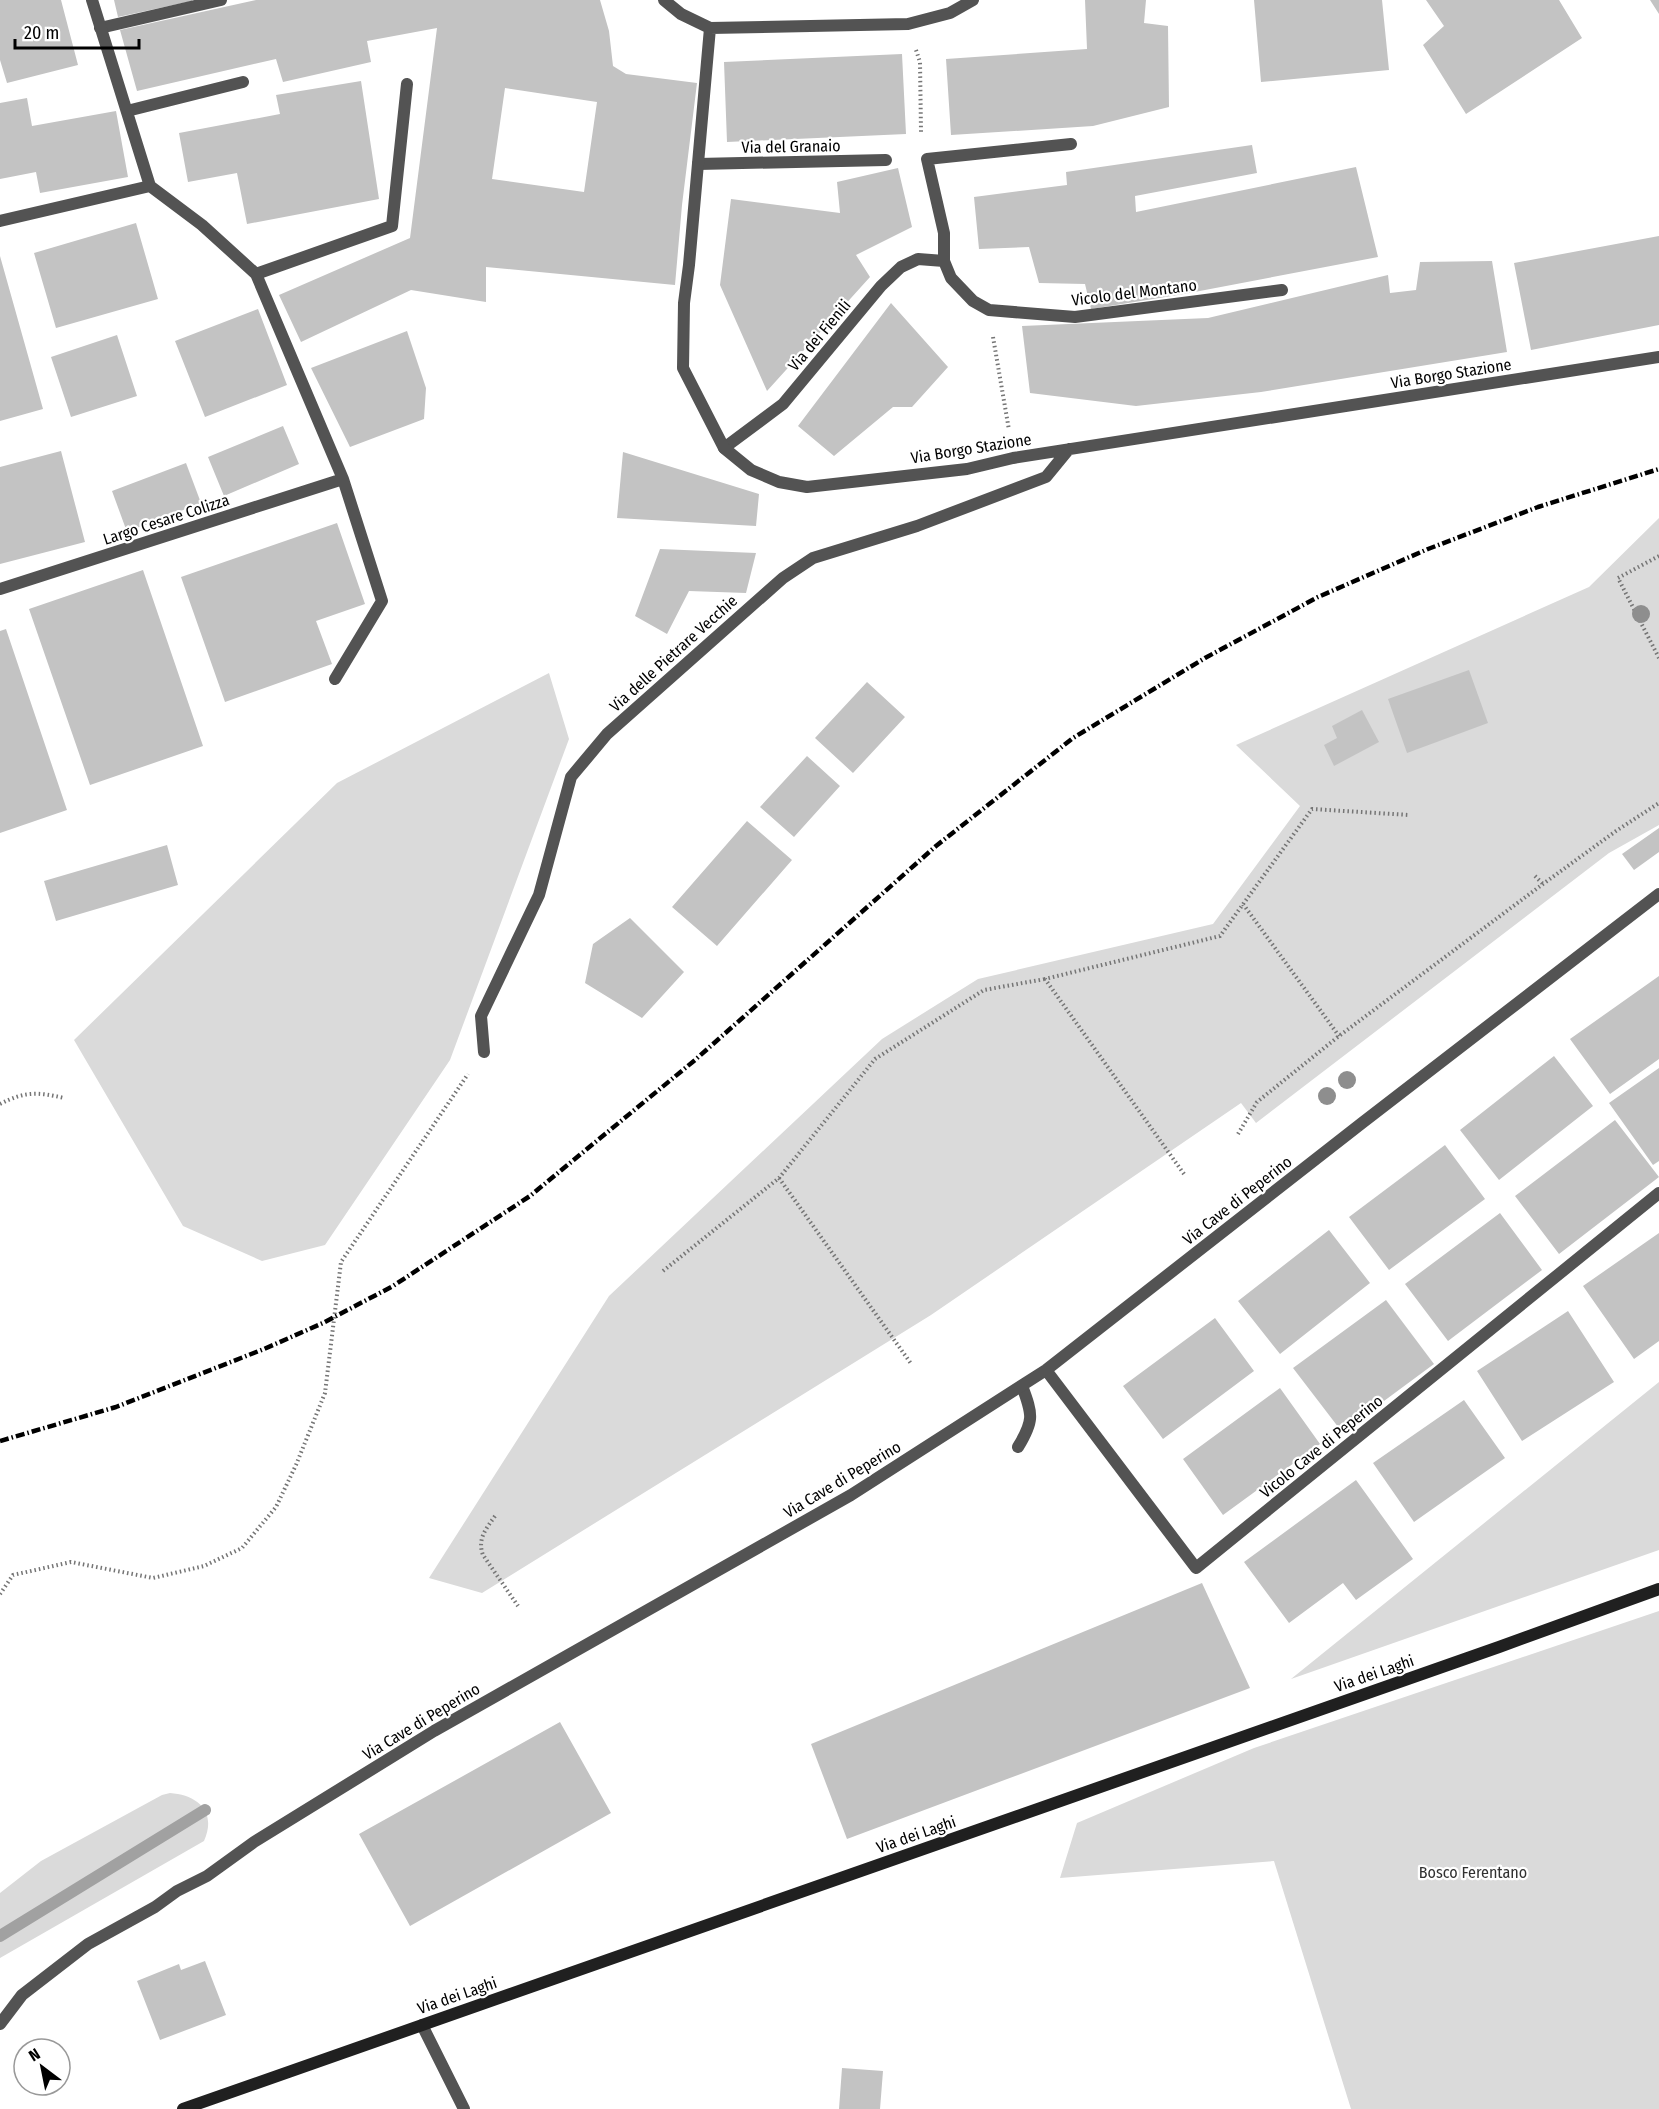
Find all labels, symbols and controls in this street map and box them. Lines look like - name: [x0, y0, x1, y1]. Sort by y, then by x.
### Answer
- scale bar: [15, 12, 140, 50]
- text: 20 m: [24, 22, 59, 44]
- street label: Via del Granaio: [741, 136, 841, 157]
- street label: Vicolo del Montano: [1070, 275, 1198, 310]
- street label: Via dei Fienili: [784, 296, 855, 375]
- street label: Via Borgo Stazione: [1389, 355, 1513, 392]
- street label: Via Borgo Stazione: [909, 430, 1033, 467]
- street label: Largo Cesare Colizza: [101, 490, 232, 549]
- street label: Via delle Pietrare Vecchie: [606, 591, 741, 716]
- street label: Via Cave di Peperino: [1179, 1152, 1296, 1249]
- street label: Vicolo Cave di Peperino: [1256, 1391, 1387, 1502]
- street label: Via Cave di Peperino: [780, 1437, 904, 1522]
- street label: Via dei Laghi: [1332, 1651, 1416, 1696]
- street label: Via Cave di Peperino: [359, 1679, 483, 1764]
- street label: Via dei Laghi: [874, 1812, 958, 1857]
- park label: Bosco Ferentano: [1419, 1863, 1527, 1882]
- street label: Via dei Laghi: [415, 1973, 499, 2018]
- north arrow: [12, 2037, 72, 2097]
- text: N: [25, 2044, 43, 2065]

